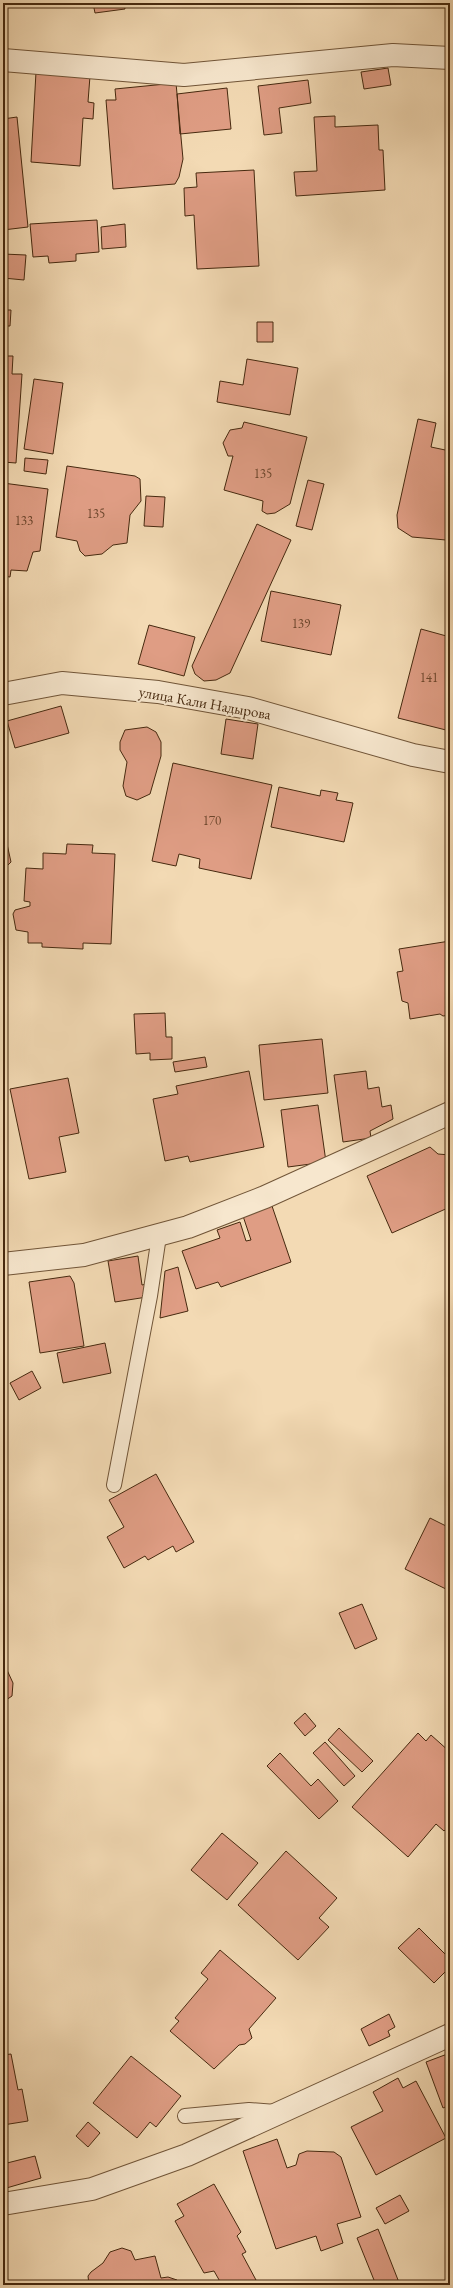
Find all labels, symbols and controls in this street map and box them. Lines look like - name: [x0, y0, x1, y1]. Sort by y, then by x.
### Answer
- house number: 135: [254, 465, 272, 482]
- house number: 135: [87, 505, 105, 522]
- house number: 133: [15, 512, 33, 529]
- house number: 139: [292, 615, 311, 632]
- house number: 141: [420, 669, 438, 686]
- street label: улица Кали Надырова: [138, 682, 273, 723]
- house number: 170: [203, 812, 221, 829]

